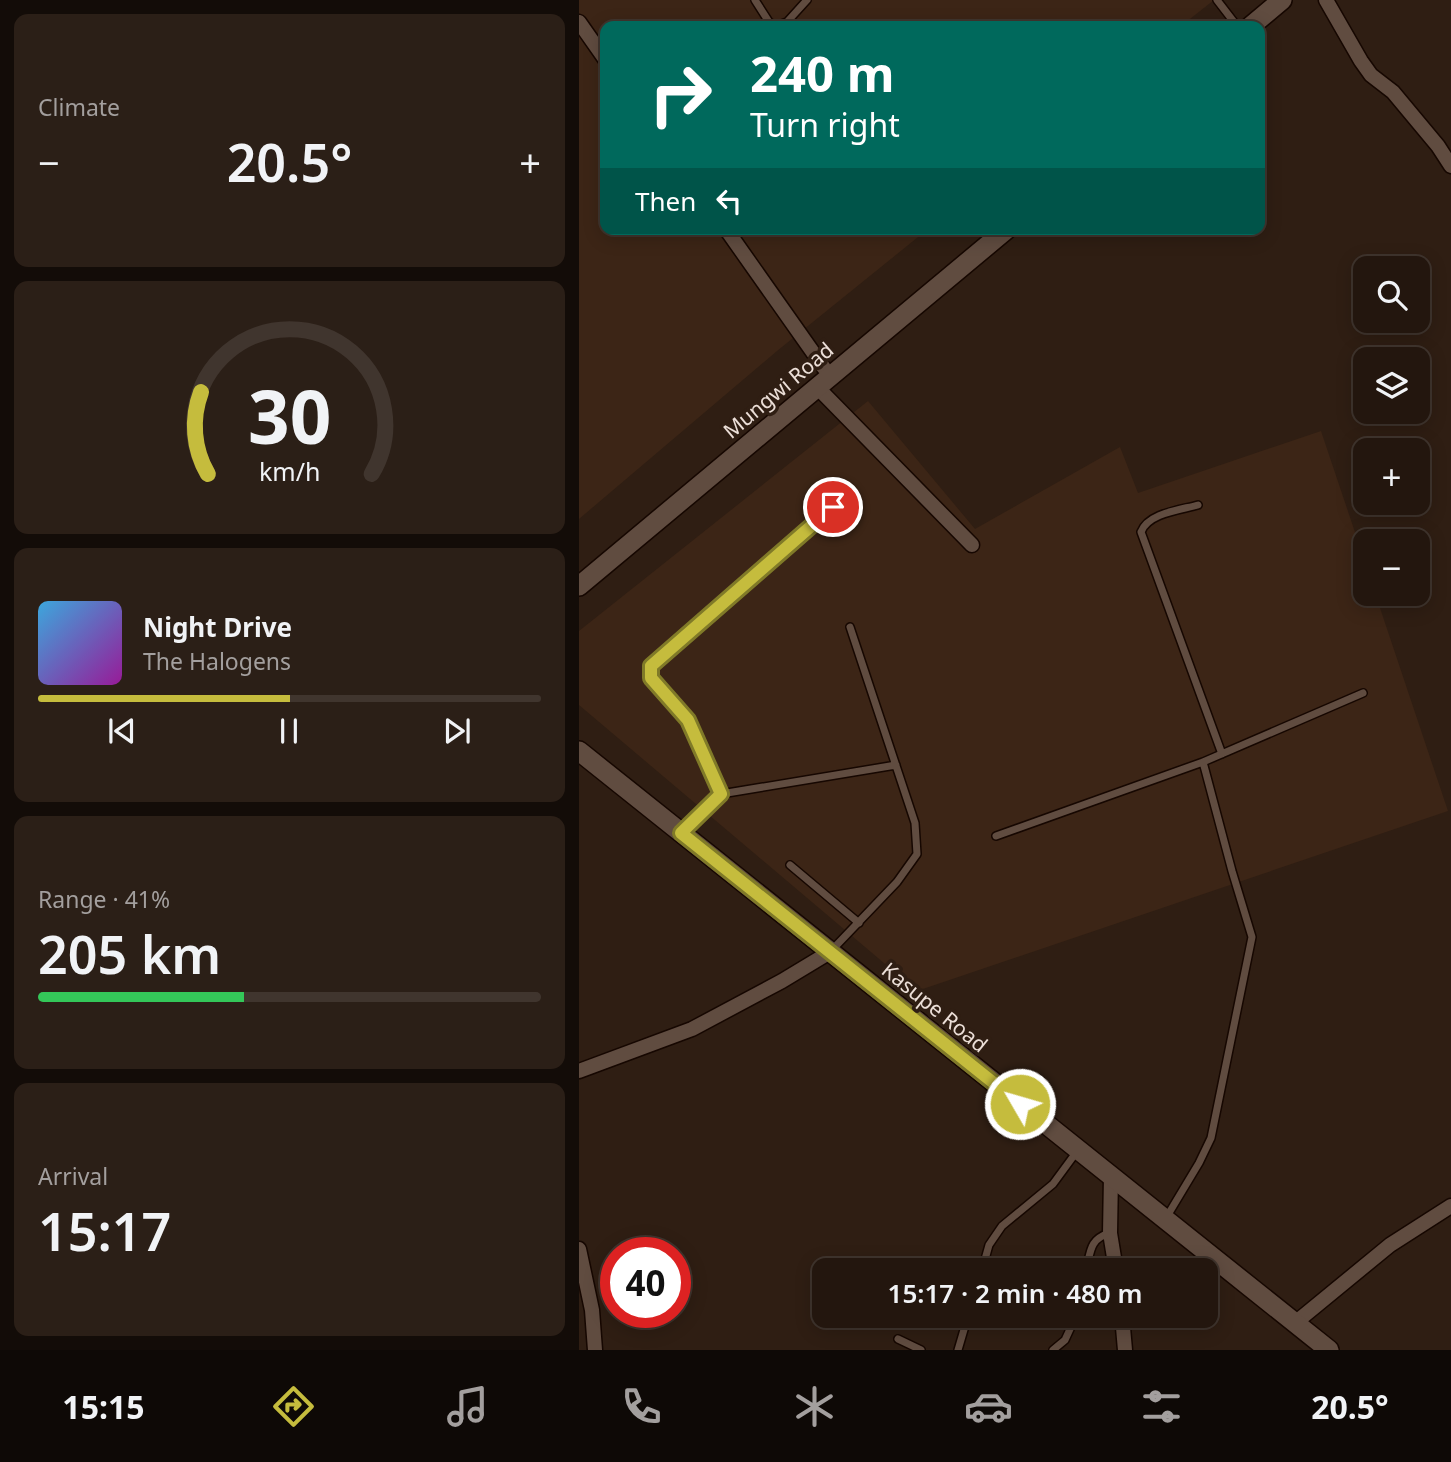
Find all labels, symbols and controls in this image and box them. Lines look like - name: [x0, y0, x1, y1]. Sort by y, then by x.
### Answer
- text: 240 m: [750, 40, 895, 106]
- icon: right: [635, 49, 726, 140]
- text: Climate: [38, 91, 120, 123]
- text: Turn right: [750, 103, 900, 146]
- text: 20.5°: [227, 126, 352, 197]
- text: −: [38, 136, 60, 188]
- text: +: [519, 136, 541, 188]
- icon: left: [710, 182, 748, 220]
- text: Then: [635, 183, 696, 219]
- map controls: [1353, 256, 1430, 606]
- button: search: [1353, 256, 1430, 333]
- street label: Mungwi Road: [717, 336, 839, 444]
- button: layers: [1353, 347, 1430, 424]
- text: 30: [248, 366, 331, 465]
- button: +: [1353, 438, 1430, 515]
- text: km/h: [259, 454, 320, 488]
- pin: [803, 477, 863, 537]
- icon: arrive: [814, 488, 852, 526]
- button: −: [1353, 529, 1430, 606]
- text: Night Drive: [143, 609, 292, 645]
- text: The Halogens: [143, 645, 291, 677]
- icon: previous: [103, 712, 141, 750]
- icon: pause: [270, 712, 308, 750]
- icon: next: [438, 712, 476, 750]
- text: Range · 41%: [38, 883, 170, 915]
- text: 205 km: [38, 918, 221, 989]
- street label: Kasupe Road: [876, 956, 994, 1058]
- position arrow: [983, 1067, 1057, 1141]
- text: Arrival: [38, 1160, 108, 1192]
- text: 15:17: [38, 1195, 171, 1266]
- speed limit sign: 40: [600, 1237, 691, 1328]
- text: 15:17 · 2 min · 480 m: [888, 1275, 1142, 1311]
- icon: directions: [269, 1382, 318, 1431]
- icon: music: [443, 1382, 492, 1431]
- icon: phone: [617, 1382, 666, 1431]
- icon: climate: [790, 1382, 839, 1431]
- icon: car: [964, 1382, 1013, 1431]
- icon: filters: [1137, 1382, 1186, 1431]
- text: 15:15: [62, 1385, 145, 1428]
- text: 20.5°: [1311, 1385, 1389, 1428]

